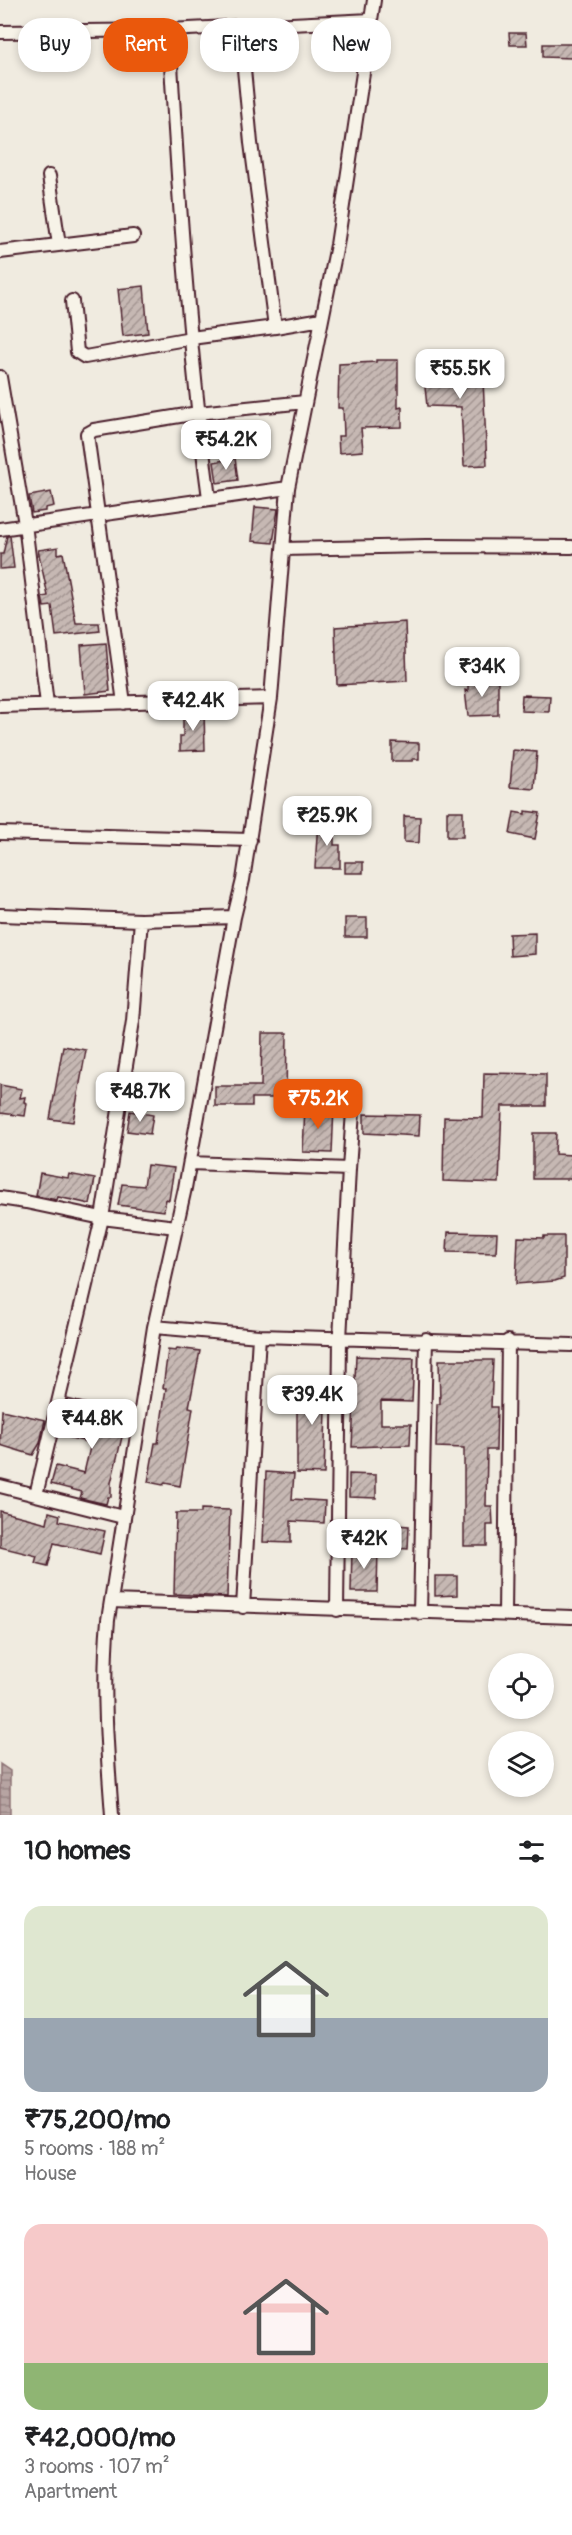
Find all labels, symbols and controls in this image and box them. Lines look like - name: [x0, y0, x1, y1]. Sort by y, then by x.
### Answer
- chip: Buy: [18, 18, 91, 72]
- chip: Rent: [103, 18, 188, 72]
- chip: Filters: [200, 18, 299, 72]
- chip: New: [311, 18, 391, 72]
- pin: ₹55.5K: [411, 349, 509, 400]
- text: ₹55.5K: [430, 356, 490, 381]
- pin: ₹54.2K: [177, 420, 275, 471]
- text: ₹54.2K: [195, 427, 257, 452]
- pin: ₹34K: [446, 647, 518, 698]
- text: ₹34K: [459, 654, 505, 679]
- pin: ₹42.4K: [144, 681, 242, 732]
- text: ₹42.4K: [162, 688, 224, 713]
- pin: ₹25.9K: [278, 796, 376, 847]
- text: ₹25.9K: [297, 803, 357, 828]
- pin: ₹48.7K: [91, 1072, 189, 1123]
- text: ₹48.7K: [110, 1079, 170, 1104]
- pin: ₹75.2K: [269, 1079, 367, 1130]
- text: ₹75.2K: [287, 1086, 349, 1111]
- pin: ₹39.4K: [263, 1375, 361, 1426]
- text: ₹39.4K: [281, 1382, 343, 1407]
- pin: ₹44.8K: [43, 1399, 141, 1450]
- text: ₹44.8K: [61, 1406, 123, 1431]
- pin: ₹42K: [328, 1519, 400, 1570]
- text: ₹42K: [341, 1526, 387, 1551]
- map controls: [488, 1653, 554, 1797]
- button: locate: [488, 1653, 554, 1719]
- button: layers: [488, 1731, 554, 1797]
- text: 10 homes: [24, 1835, 130, 1867]
- icon: filters: [515, 1835, 548, 1868]
- icon: home: [232, 1945, 340, 2053]
- text: ₹75,200/mo: [24, 2104, 170, 2136]
- text: 5 rooms · 188 m²: [24, 2136, 165, 2161]
- text: House: [24, 2161, 76, 2186]
- icon: home: [232, 2263, 340, 2371]
- text: ₹42,000/mo: [24, 2422, 175, 2454]
- text: 3 rooms · 107 m²: [24, 2454, 170, 2479]
- text: Apartment: [24, 2479, 117, 2504]

